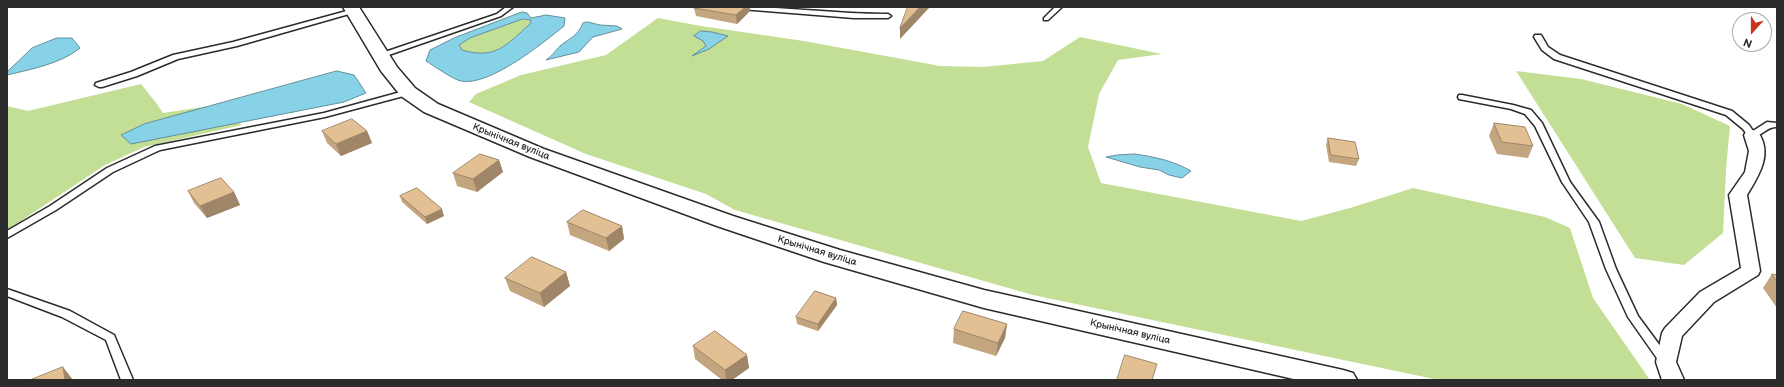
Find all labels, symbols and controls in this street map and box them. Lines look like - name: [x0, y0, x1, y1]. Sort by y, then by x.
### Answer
- north arrow: [1732, 12, 1772, 52]
- text: N: [1742, 35, 1754, 50]
- street label: Крынічная вуліца: [471, 121, 551, 163]
- street label: Крынічная вуліца: [776, 233, 858, 269]
- street label: Крынічная вуліца: [1089, 317, 1171, 347]

